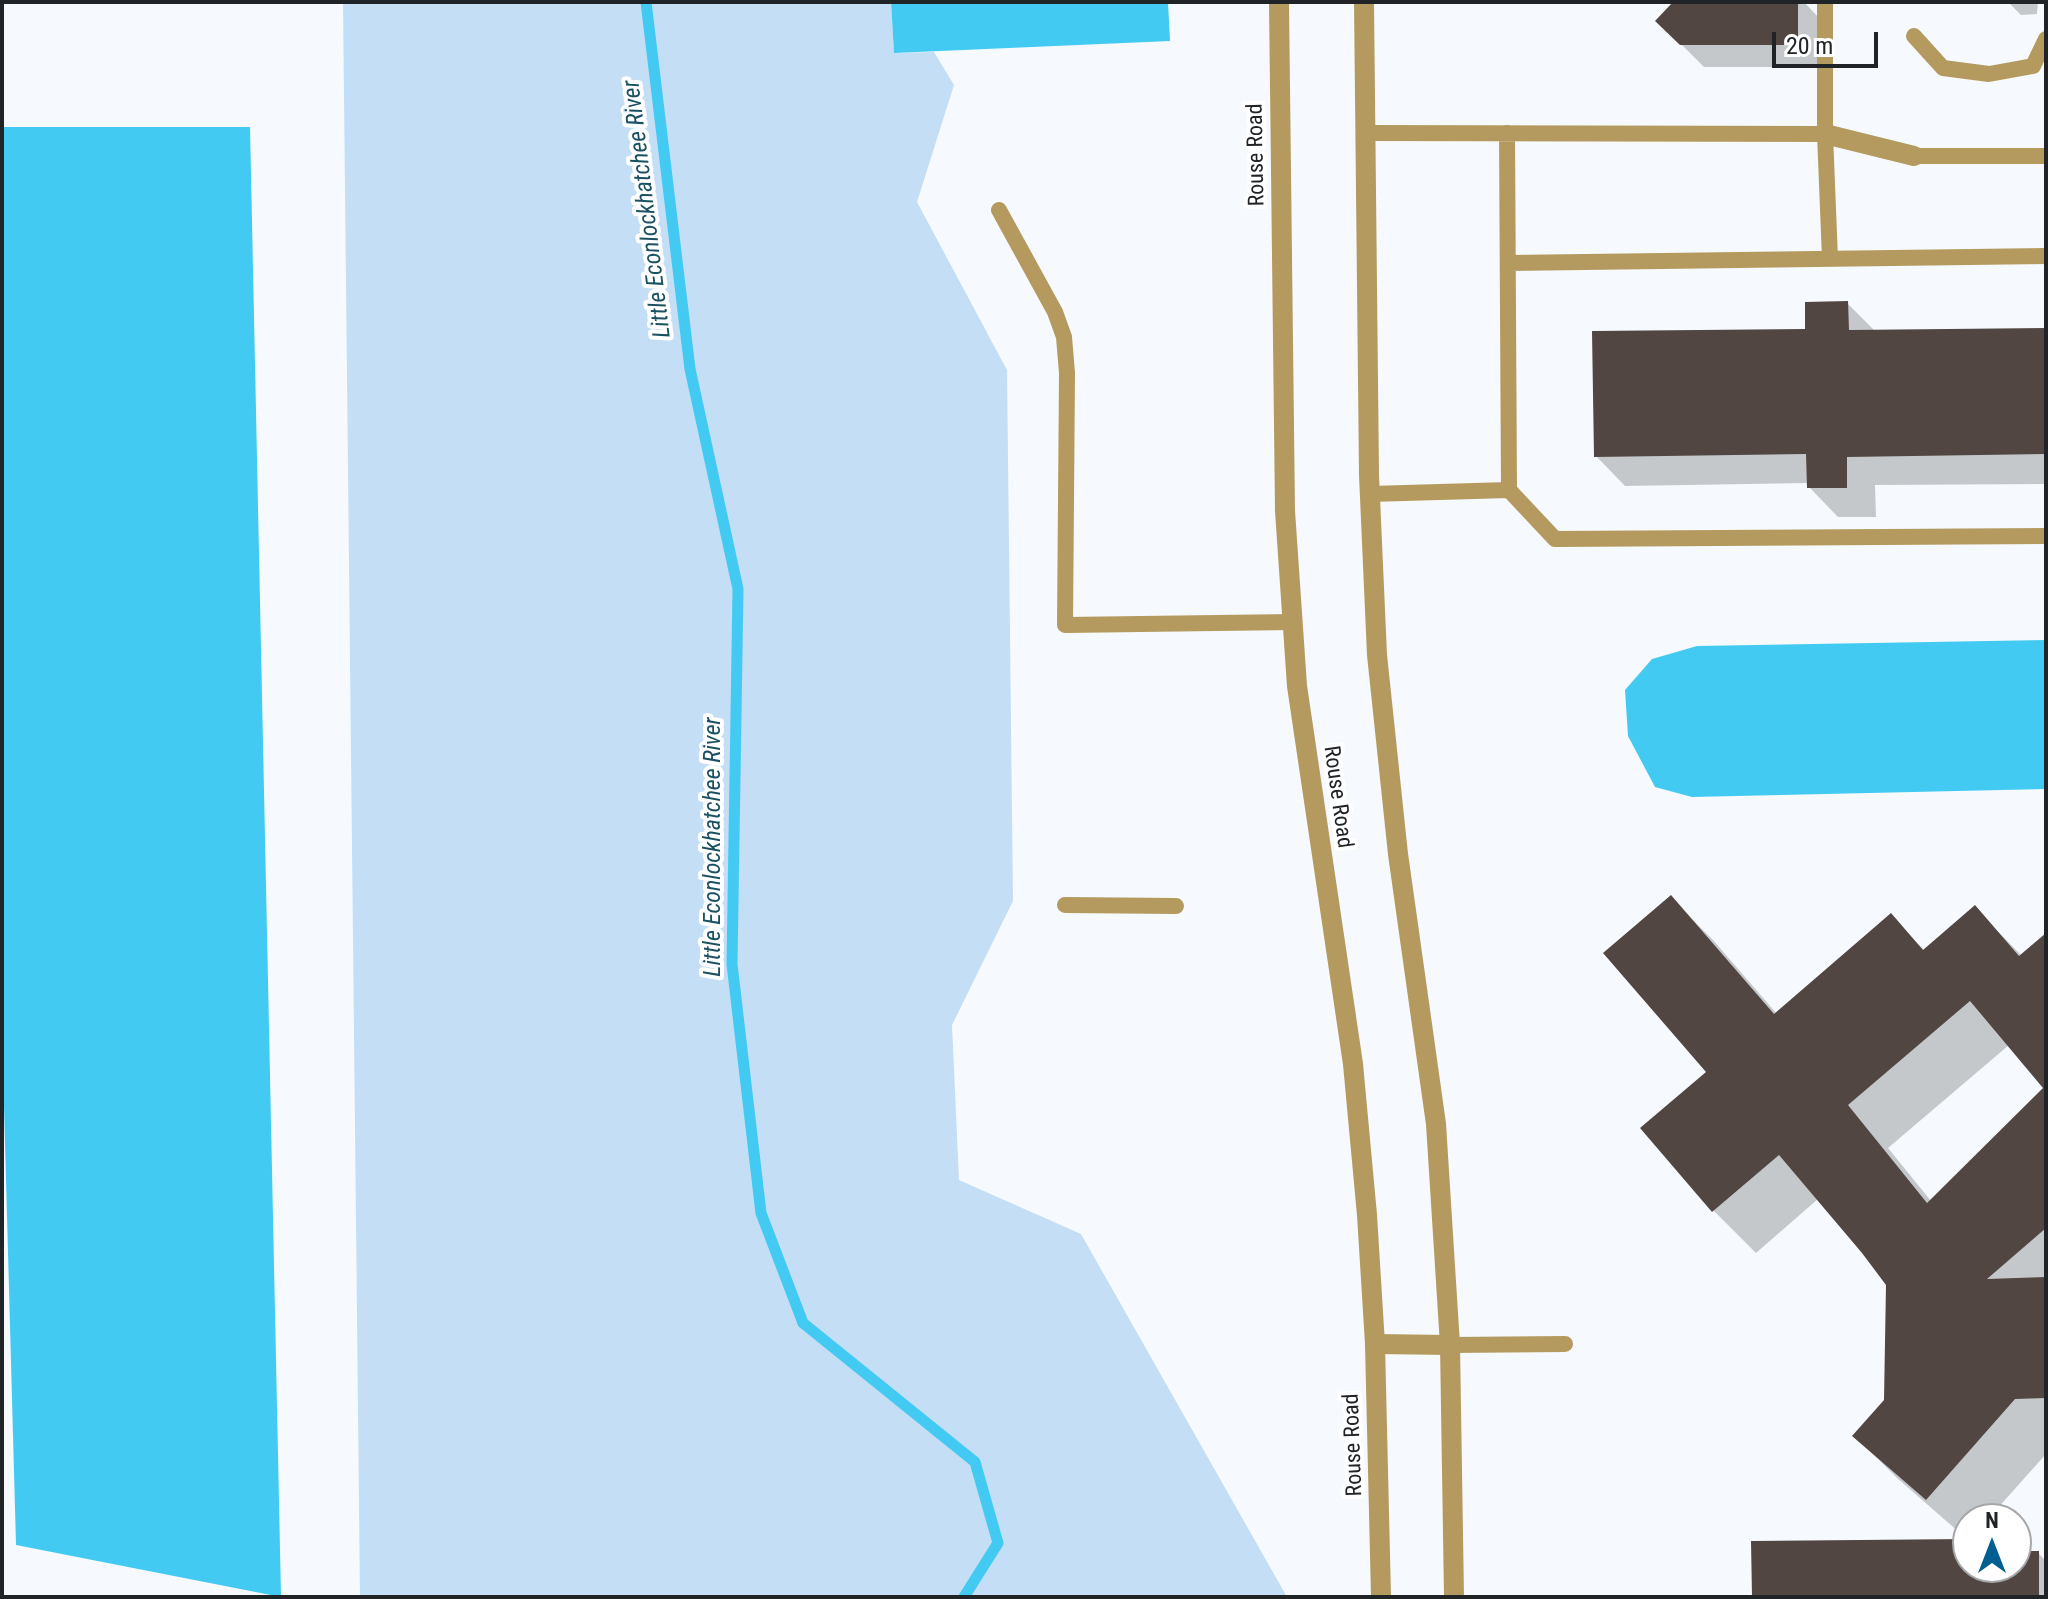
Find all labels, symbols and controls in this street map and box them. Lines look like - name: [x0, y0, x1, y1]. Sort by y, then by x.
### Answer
- scale bar: [1776, 16, 1882, 66]
- text: 20 m: [1786, 32, 1833, 60]
- water label: Little Econlockhatchee River: [618, 79, 678, 339]
- street label: Rouse Road: [1243, 103, 1271, 207]
- water label: Little Econlockhatchee River: [700, 717, 728, 977]
- street label: Rouse Road: [1317, 744, 1357, 850]
- street label: Rouse Road: [1339, 1393, 1369, 1497]
- north arrow: [1952, 1503, 2032, 1583]
- text: N: [1985, 1508, 1999, 1533]

